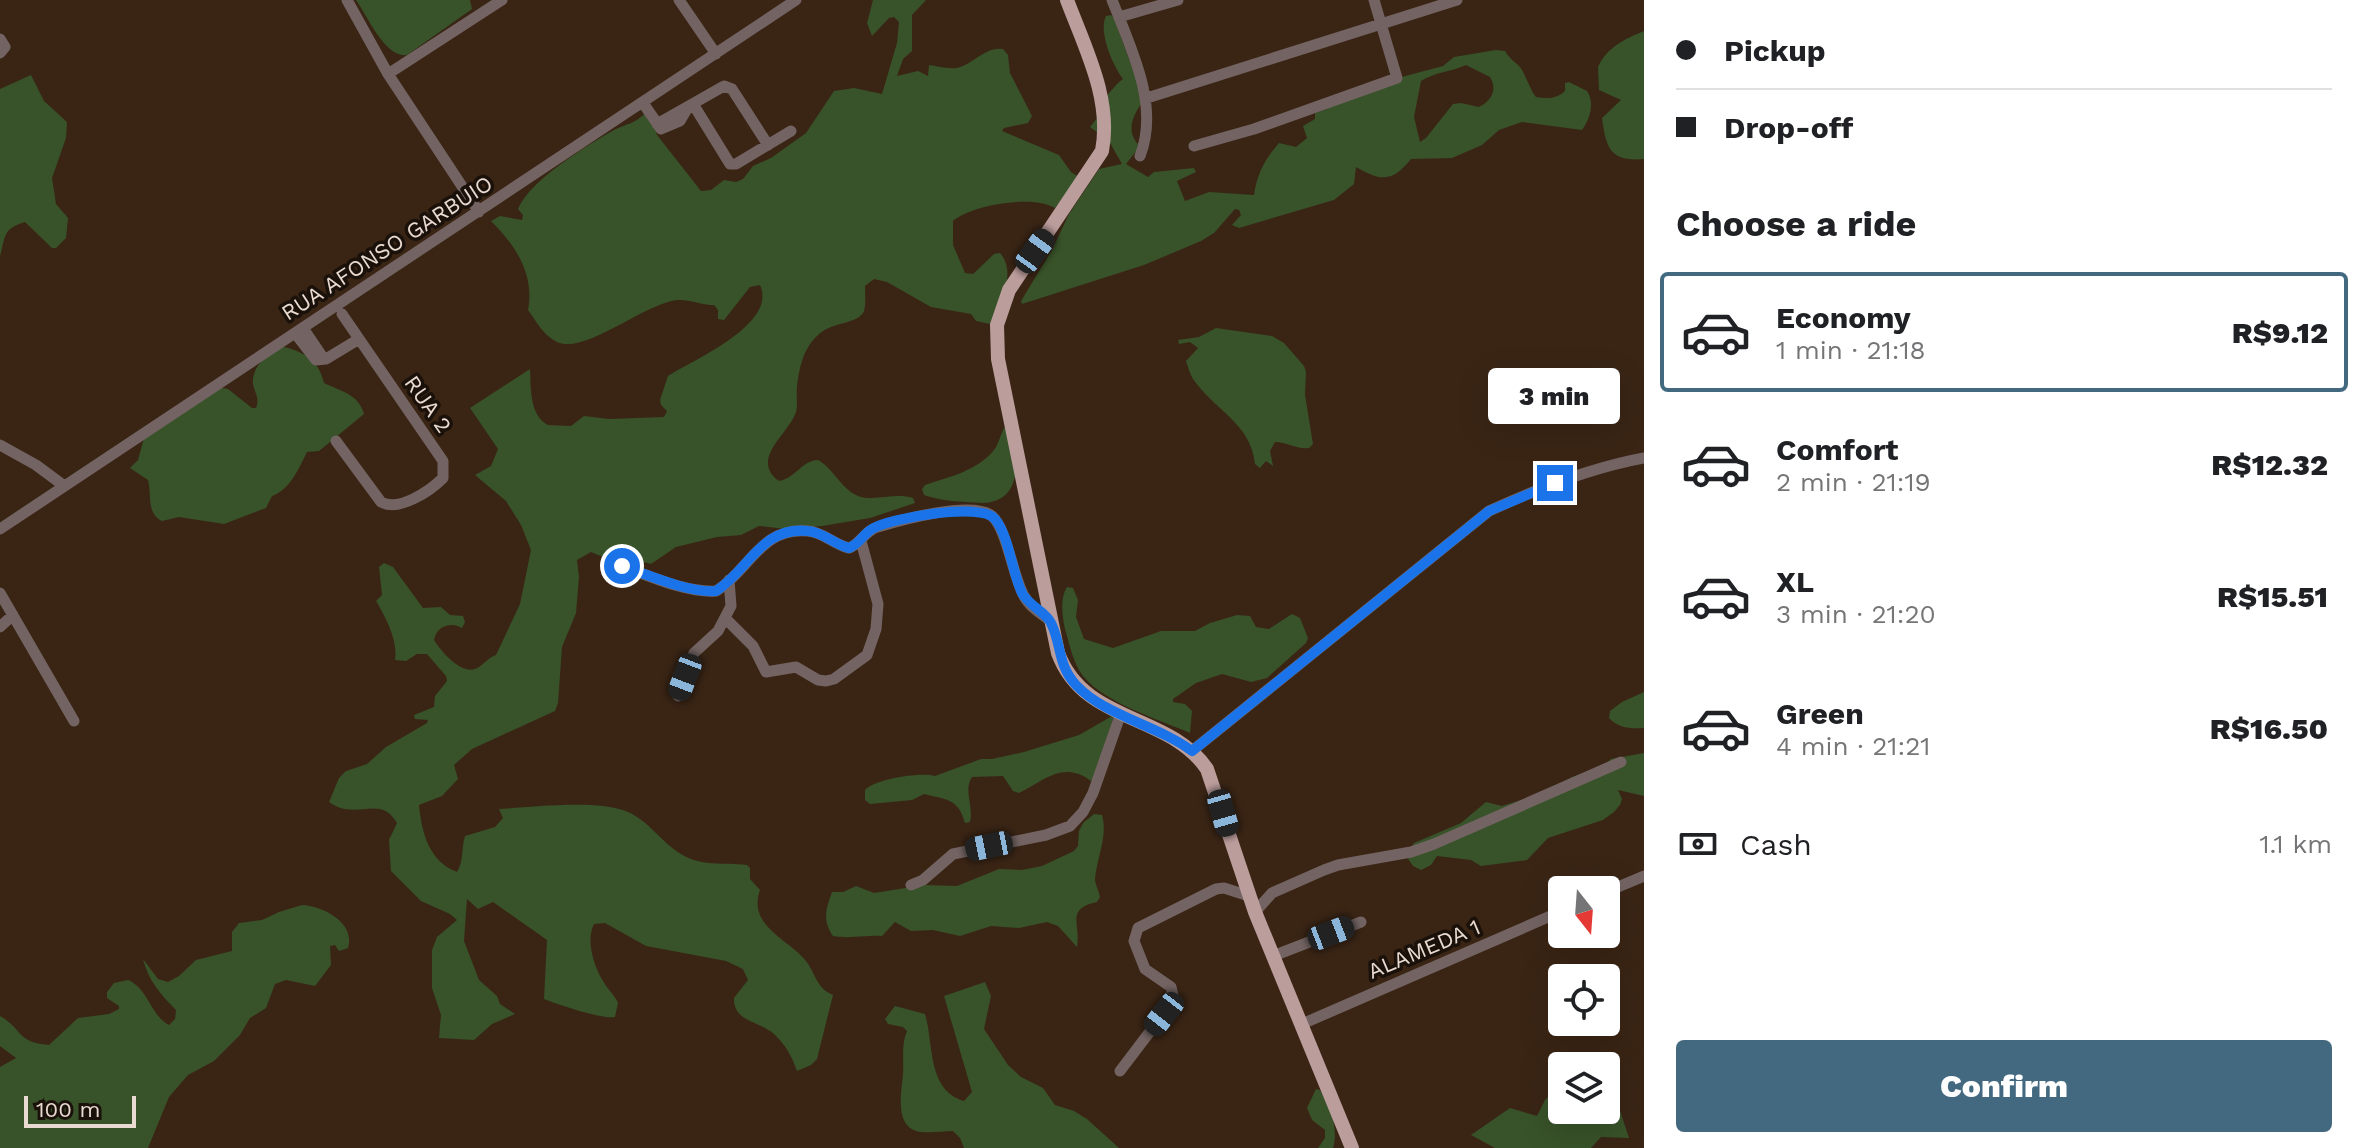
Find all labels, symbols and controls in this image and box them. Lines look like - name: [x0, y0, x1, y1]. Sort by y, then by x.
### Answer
- text: Pickup: [1724, 33, 1826, 68]
- text: Drop-off: [1724, 110, 1853, 145]
- street label: RUA AFONSO GARBUIO: [277, 170, 497, 326]
- text: Choose a ride: [1676, 203, 1916, 245]
- car: [1011, 225, 1059, 277]
- icon: car: [1680, 296, 1752, 368]
- text: Economy: [1776, 300, 1911, 335]
- text: R$9.12: [2232, 315, 2328, 350]
- text: 1 min · 21:18: [1776, 335, 1926, 365]
- callout: 3 min: [1489, 367, 1621, 423]
- street label: RUA 2: [400, 371, 456, 437]
- text: 3 min: [1519, 381, 1589, 411]
- icon: car: [1680, 428, 1752, 500]
- text: Comfort: [1776, 432, 1898, 467]
- text: R$12.32: [2211, 447, 2328, 482]
- route end: [1537, 465, 1573, 501]
- text: 2 min · 21:19: [1776, 467, 1931, 497]
- route start: [604, 548, 640, 584]
- icon: car: [1680, 560, 1752, 632]
- text: XL: [1776, 564, 1814, 599]
- text: R$15.51: [2217, 579, 2328, 614]
- text: 3 min · 21:20: [1776, 599, 1936, 629]
- car: [665, 650, 705, 704]
- icon: car: [1680, 692, 1752, 764]
- text: Green: [1776, 696, 1864, 731]
- text: R$16.50: [2210, 711, 2328, 746]
- text: 4 min · 21:21: [1776, 731, 1930, 761]
- car: [1205, 787, 1241, 839]
- icon: cash: [1676, 822, 1720, 866]
- text: Cash: [1740, 827, 1812, 862]
- text: 1.1 km: [2259, 829, 2332, 859]
- car: [963, 830, 1015, 862]
- north arrow: [1548, 876, 1620, 948]
- map controls: [1548, 876, 1620, 1124]
- car: [1304, 913, 1358, 953]
- street label: ALAMEDA 1: [1364, 914, 1484, 984]
- button: locate: [1548, 964, 1620, 1036]
- car: [1140, 988, 1188, 1040]
- button: Confirm: [1676, 1040, 2332, 1132]
- button: layers: [1548, 1052, 1620, 1124]
- scale bar: [24, 1092, 136, 1128]
- text: 100 m: [36, 1097, 100, 1122]

